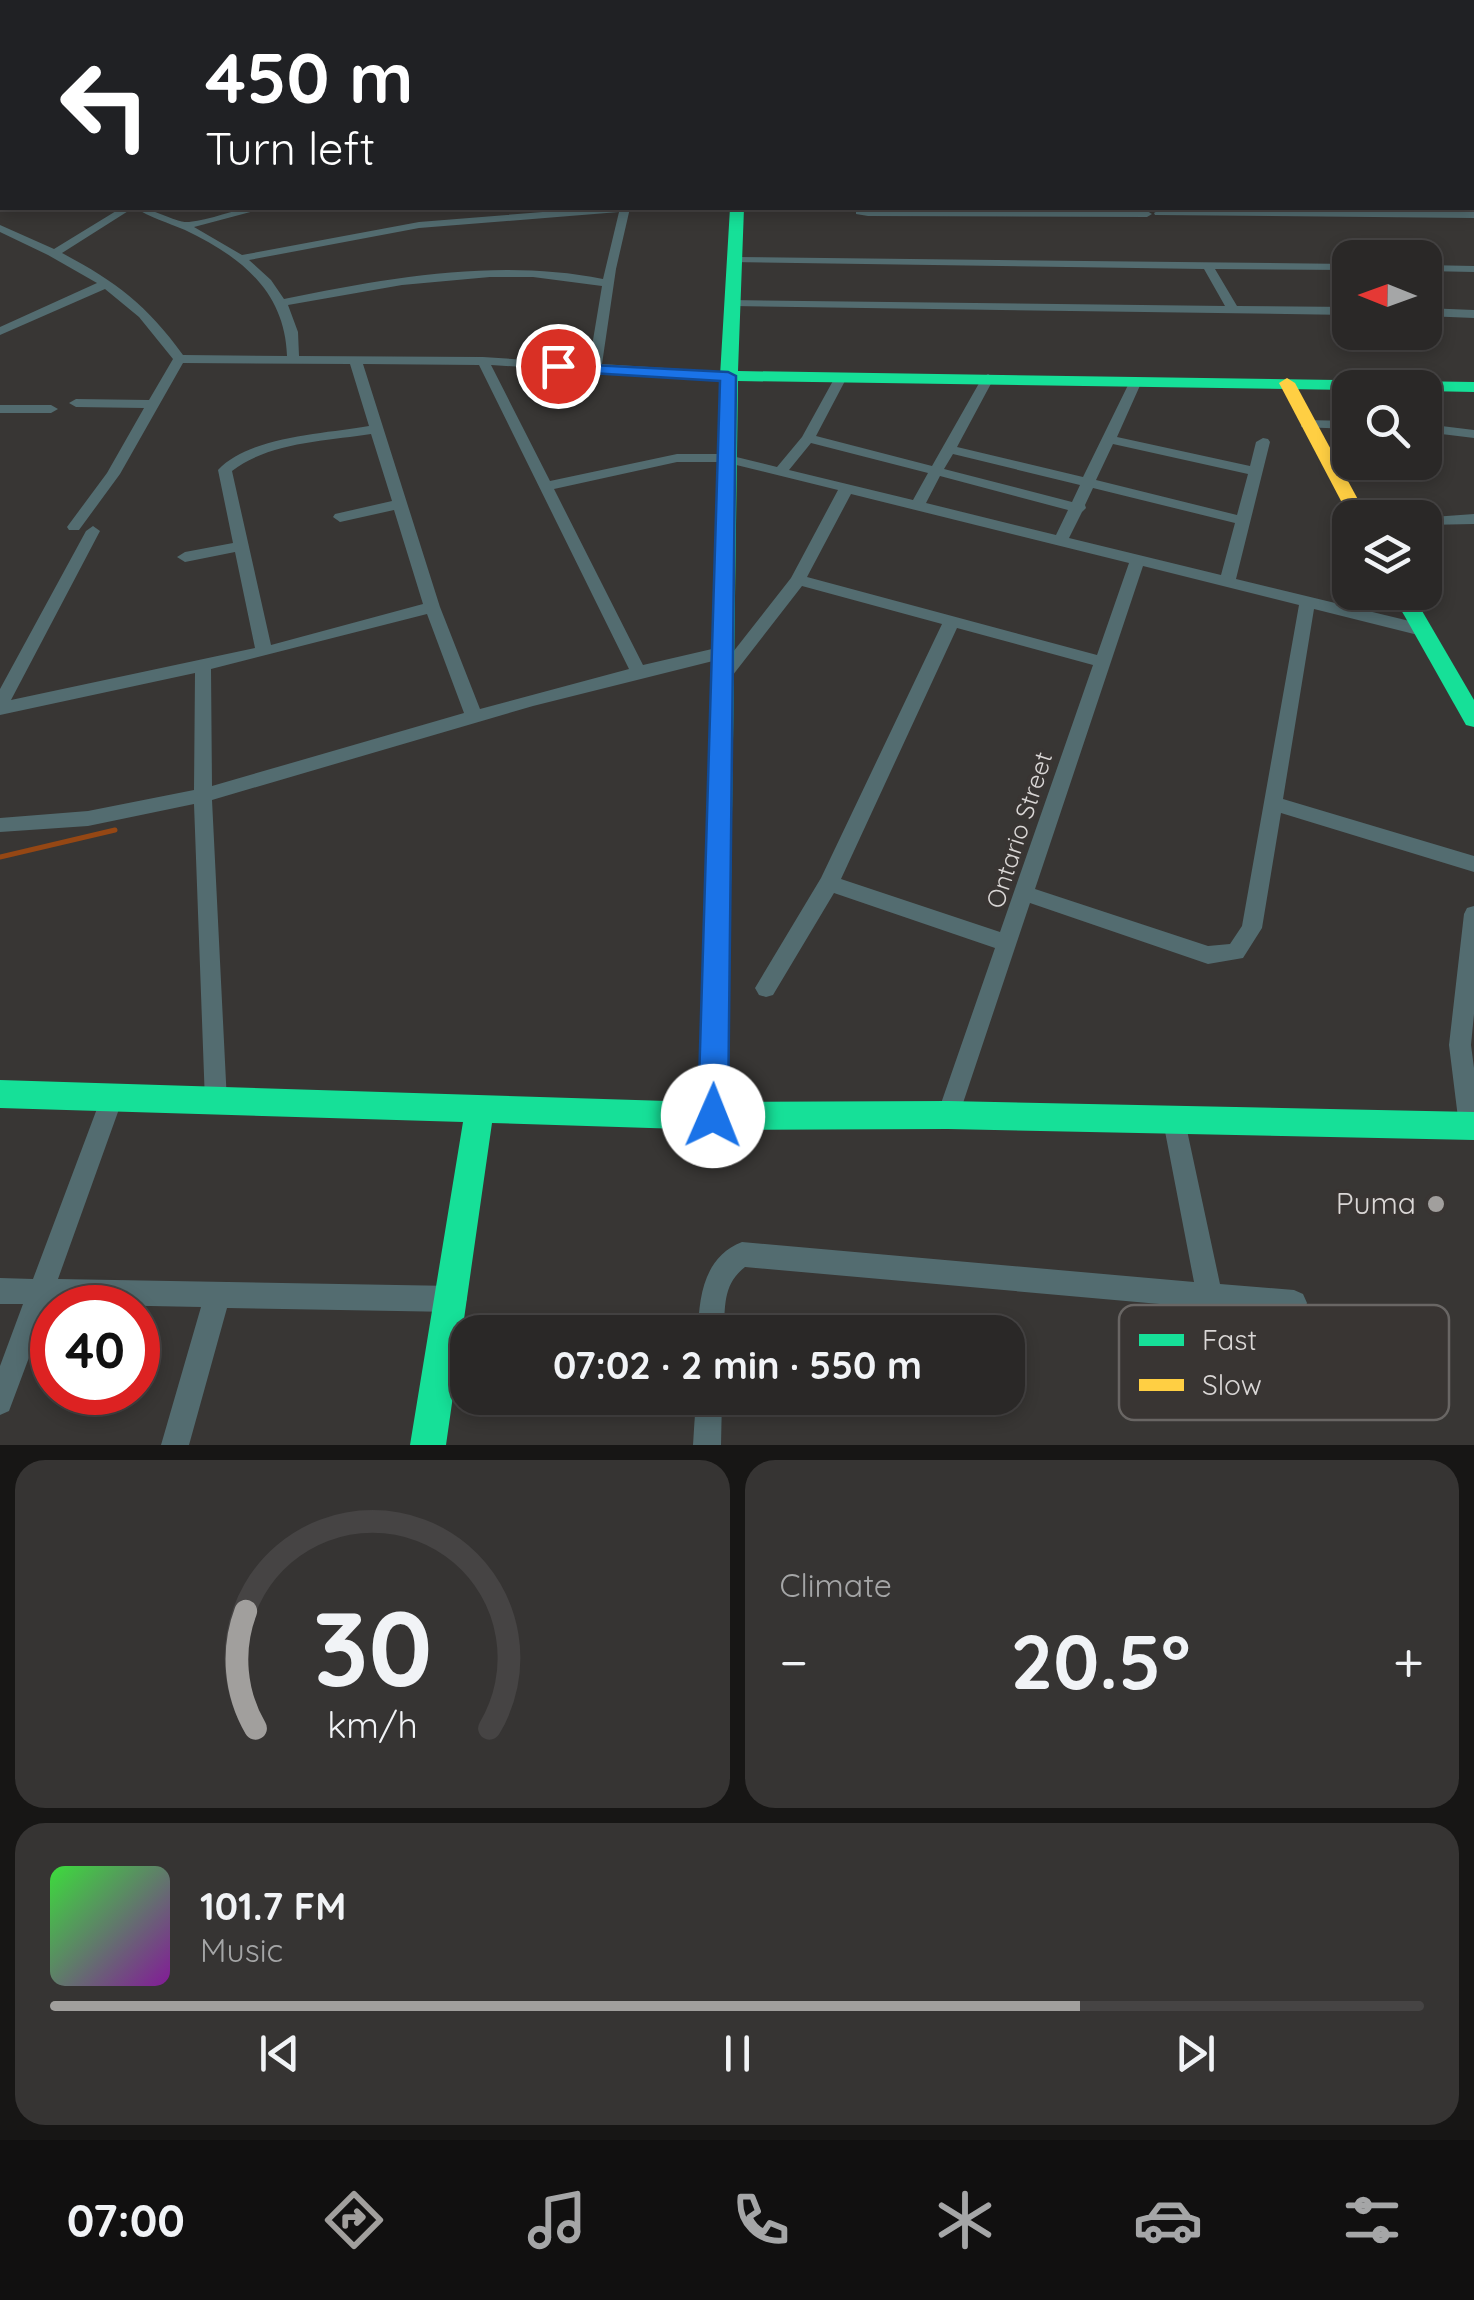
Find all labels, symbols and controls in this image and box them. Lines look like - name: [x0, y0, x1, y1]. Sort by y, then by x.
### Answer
- text: 450 m: [205, 33, 414, 121]
- icon: left: [40, 40, 170, 170]
- text: Turn left: [205, 120, 375, 176]
- north arrow: [1332, 240, 1442, 350]
- map controls: [1332, 240, 1442, 610]
- pin: [516, 324, 601, 409]
- icon: arrive: [531, 339, 586, 394]
- button: search: [1332, 370, 1442, 480]
- button: layers: [1332, 500, 1442, 610]
- street label: Ontario Street: [979, 748, 1058, 912]
- position arrow: [661, 1064, 765, 1168]
- place label: Puma: [1336, 1184, 1416, 1222]
- marker: Puma: [1425, 1193, 1447, 1215]
- speed limit sign: 40: [30, 1285, 160, 1415]
- legend: [1119, 1305, 1449, 1420]
- text: Fast: [1202, 1322, 1257, 1357]
- text: 07:02 · 2 min · 550 m: [553, 1341, 922, 1389]
- text: Slow: [1202, 1367, 1262, 1402]
- text: Climate: [780, 1565, 892, 1605]
- text: 30: [312, 1582, 432, 1712]
- text: 20.5°: [1011, 1614, 1191, 1708]
- text: −: [780, 1627, 808, 1696]
- text: +: [1393, 1627, 1424, 1696]
- text: km/h: [327, 1702, 418, 1747]
- text: 101.7 FM: [200, 1882, 346, 1930]
- text: Music: [200, 1930, 283, 1970]
- icon: previous: [252, 2026, 307, 2081]
- icon: pause: [710, 2026, 765, 2081]
- icon: next: [1168, 2026, 1223, 2081]
- icon: directions: [319, 2185, 389, 2255]
- icon: music: [522, 2185, 592, 2255]
- icon: phone: [726, 2185, 796, 2255]
- icon: climate: [930, 2185, 1000, 2255]
- icon: car: [1133, 2185, 1203, 2255]
- icon: filters: [1337, 2185, 1407, 2255]
- text: 07:00: [67, 2192, 185, 2248]

